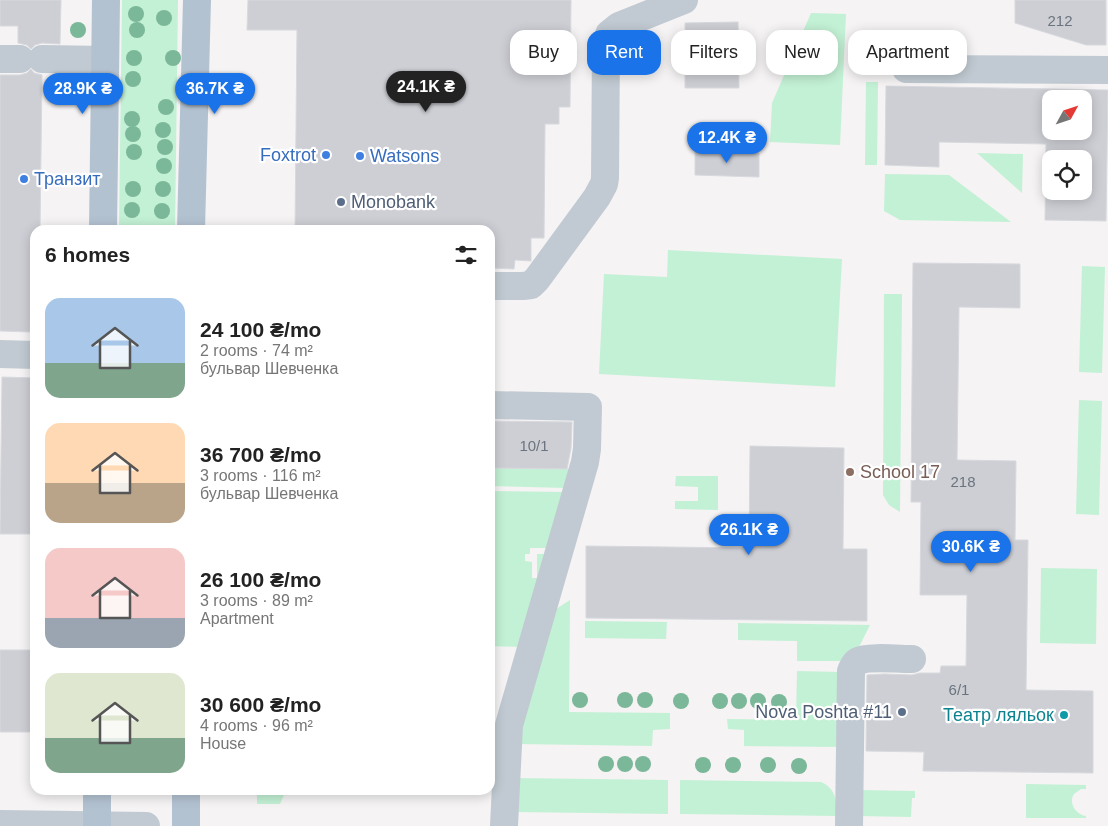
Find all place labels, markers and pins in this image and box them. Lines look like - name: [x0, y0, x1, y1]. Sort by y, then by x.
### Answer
- pin: 24.1K ₴: [380, 70, 472, 113]
- pin: 28.9K ₴: [37, 72, 129, 115]
- pin: 36.7K ₴: [169, 72, 261, 115]
- pin: 12.4K ₴: [681, 121, 773, 164]
- place label: Foxtrot: [260, 145, 316, 165]
- place label: Watsons: [370, 146, 439, 166]
- marker: Foxtrot: [320, 149, 332, 161]
- marker: Watsons: [354, 150, 366, 162]
- place label: Транзит: [34, 169, 101, 189]
- marker: Транзит: [18, 173, 30, 185]
- place label: Monobank: [351, 192, 436, 212]
- marker: Monobank: [335, 196, 347, 208]
- place label: School 17: [860, 462, 940, 482]
- marker: School 17: [844, 466, 856, 478]
- pin: 26.1K ₴: [703, 514, 795, 556]
- pin: 30.6K ₴: [925, 530, 1017, 573]
- place label: Nova Poshta #11: [755, 702, 892, 722]
- place label: Театр ляльок: [943, 705, 1054, 725]
- marker: Nova Poshta #11: [896, 706, 908, 718]
- marker: Театр ляльок: [1058, 709, 1070, 721]

